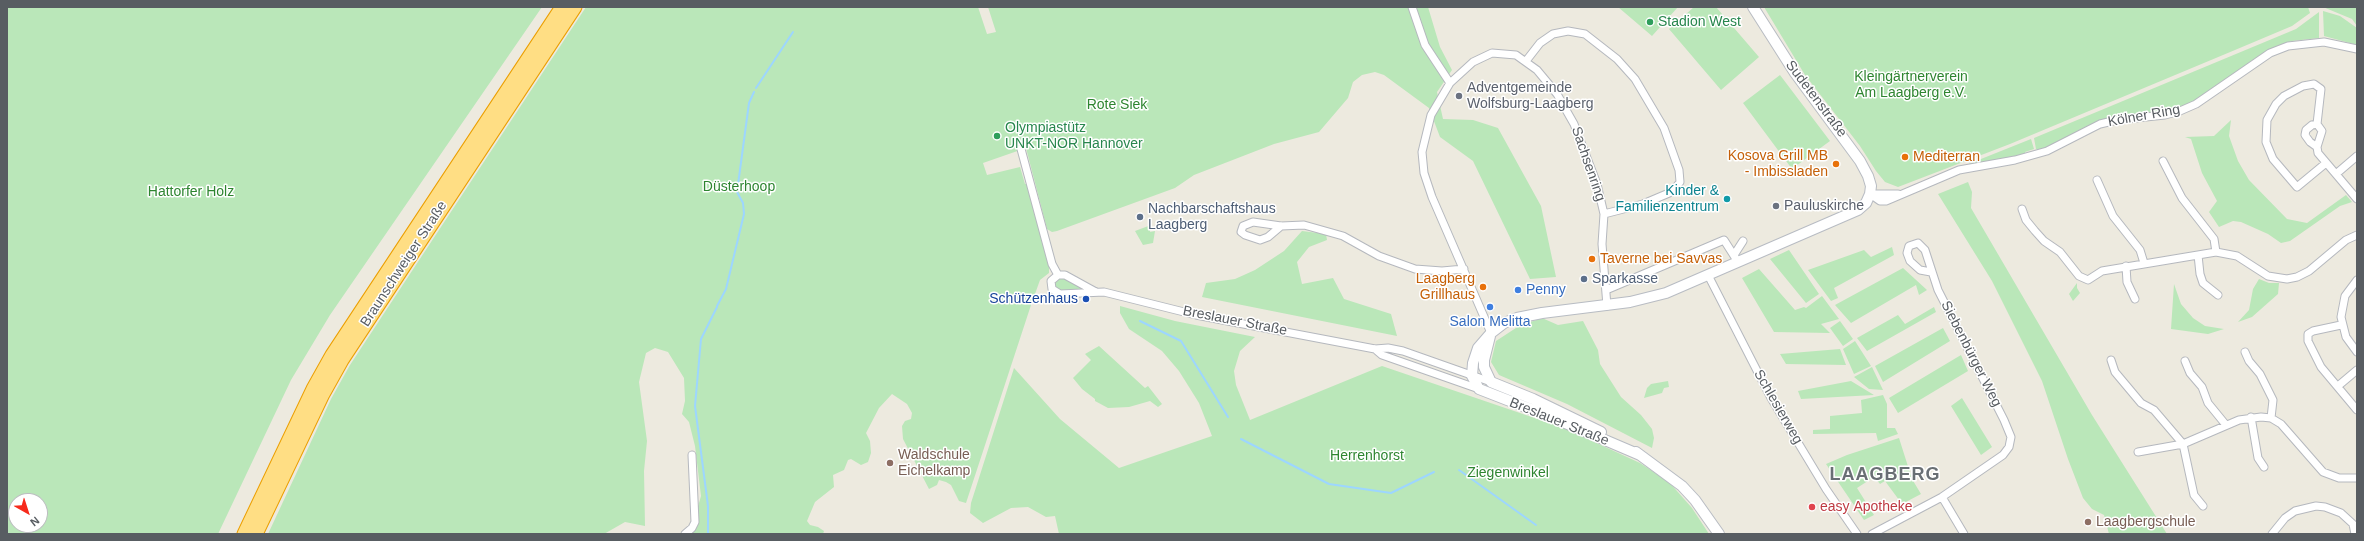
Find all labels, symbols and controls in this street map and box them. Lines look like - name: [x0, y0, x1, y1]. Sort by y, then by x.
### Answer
- place label: Stadion West: [1658, 14, 1741, 30]
- marker: Stadion West: [1645, 17, 1655, 27]
- street label: Sudetenstraße: [1782, 57, 1850, 141]
- park label: Kleingärtnerverein Am Laagberg e.V.: [1854, 69, 1968, 102]
- place label: Adventgemeinde Wolfsburg-Laagberg: [1467, 80, 1594, 112]
- marker: Adventgemeinde Wolfsburg-Laagberg: [1454, 91, 1464, 101]
- park label: Rote Siek: [1087, 97, 1147, 113]
- street label: Kölner Ring: [2107, 101, 2181, 131]
- place label: Olympiastütz UNKT-NOR Hannover: [1005, 120, 1143, 152]
- street label: Sachsenring: [1567, 124, 1609, 204]
- marker: Olympiastütz UNKT-NOR Hannover: [992, 131, 1002, 141]
- place label: Kosova Grill MB - Imbissladen: [1728, 148, 1828, 180]
- place label: Mediterran: [1913, 149, 1980, 165]
- marker: Mediterran: [1900, 152, 1910, 162]
- marker: Kosova Grill MB - Imbissladen: [1831, 159, 1841, 169]
- park label: Düsterhoop: [703, 179, 775, 195]
- place label: Kinder & Familienzentrum: [1616, 183, 1719, 216]
- park label: Hattorfer Holz: [148, 184, 234, 200]
- marker: Kinder & Familienzentrum: [1722, 194, 1732, 204]
- street label: Braunschweiger Straße: [357, 198, 451, 330]
- place label: Pauluskirche: [1784, 198, 1864, 214]
- place label: Nachbarschaftshaus Laagberg: [1148, 201, 1276, 234]
- marker: Pauluskirche: [1771, 201, 1781, 211]
- marker: Nachbarschaftshaus Laagberg: [1135, 212, 1145, 222]
- place label: Taverne bei Savvas: [1600, 251, 1722, 267]
- marker: Taverne bei Savvas: [1587, 254, 1597, 264]
- place label: Laagberg Grillhaus: [1416, 271, 1475, 304]
- place label: Sparkasse: [1592, 271, 1658, 287]
- marker: Sparkasse: [1579, 274, 1589, 284]
- marker: Laagberg Grillhaus: [1478, 282, 1488, 292]
- place label: Penny: [1526, 282, 1566, 298]
- marker: Penny: [1513, 285, 1523, 295]
- place label: Schützenhaus: [989, 291, 1078, 307]
- marker: Schützenhaus: [1081, 294, 1091, 304]
- street label: Siebenbürger Weg: [1937, 298, 2005, 410]
- marker: Salon Melitta: [1485, 302, 1495, 312]
- street label: Breslauer Straße: [1181, 303, 1289, 339]
- place label: Salon Melitta: [1450, 314, 1530, 330]
- street label: Schlesierweg: [1750, 367, 1806, 447]
- street label: Breslauer Straße: [1507, 394, 1611, 450]
- place label: Waldschule Eichelkamp: [898, 447, 970, 480]
- park label: Herrenhorst: [1330, 448, 1404, 464]
- marker: Waldschule Eichelkamp: [885, 458, 895, 468]
- district label: LAAGBERG: [1830, 464, 1940, 486]
- park label: Ziegenwinkel: [1467, 465, 1549, 481]
- north arrow: [8, 493, 48, 533]
- place label: easy Apotheke: [1820, 499, 1913, 515]
- marker: easy Apotheke: [1807, 502, 1817, 512]
- text: N: [28, 514, 42, 529]
- place label: Laagbergschule: [2096, 514, 2196, 530]
- marker: Laagbergschule: [2083, 517, 2093, 527]

